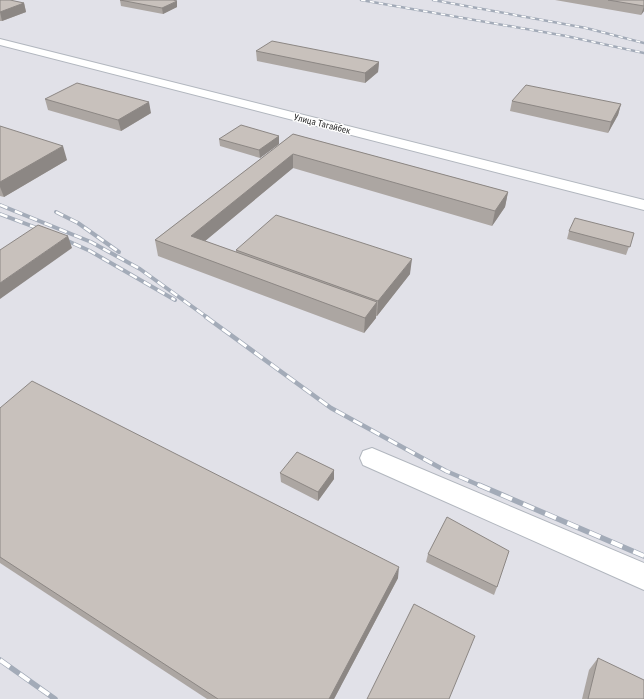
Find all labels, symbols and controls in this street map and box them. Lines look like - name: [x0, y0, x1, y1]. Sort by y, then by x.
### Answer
- street label: Улица Тагайбек: [292, 112, 352, 136]

